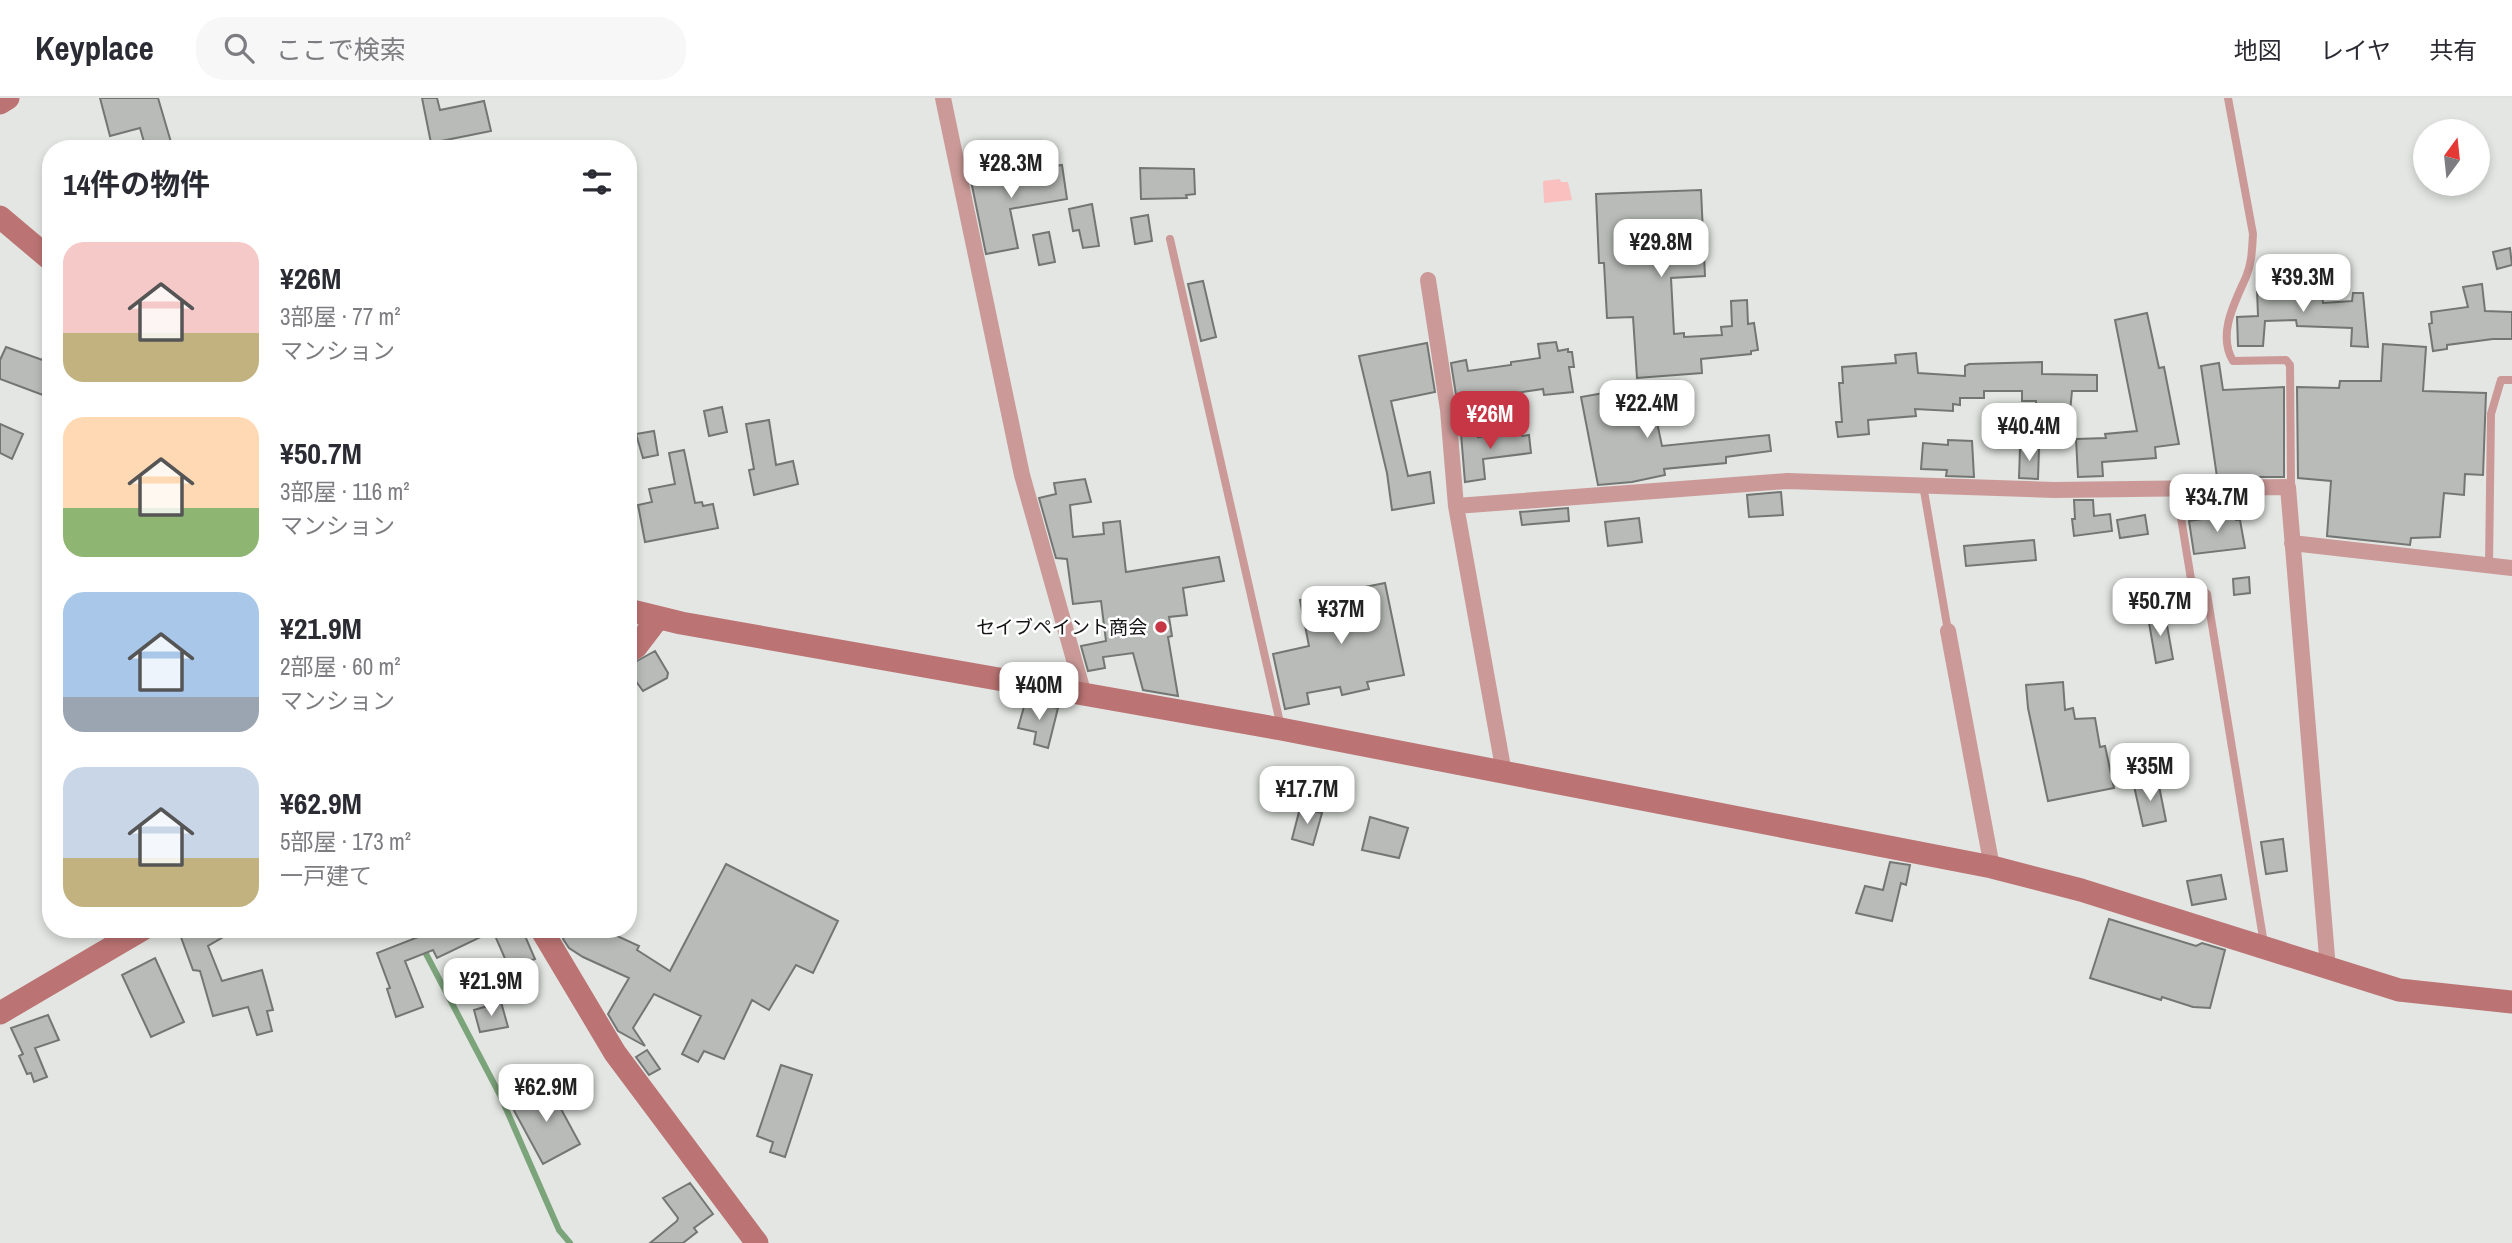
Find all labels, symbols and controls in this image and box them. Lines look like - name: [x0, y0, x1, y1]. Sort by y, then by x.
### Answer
- search box: [196, 17, 686, 80]
- text: Keyplace: [35, 26, 154, 70]
- icon: search: [220, 29, 258, 67]
- text: ここで検索: [276, 32, 406, 67]
- text: 地図: [2234, 34, 2282, 66]
- text: レイヤ: [2320, 34, 2391, 66]
- text: 共有: [2429, 34, 2477, 66]
- north arrow: [2413, 119, 2490, 196]
- map controls: [2413, 119, 2490, 196]
- pin: ¥28.3M: [954, 140, 1068, 200]
- text: ¥28.3M: [980, 147, 1042, 178]
- icon: filters: [578, 163, 616, 201]
- text: 14件の物件: [63, 164, 210, 204]
- pin: ¥29.8M: [1604, 220, 1718, 279]
- text: ¥29.8M: [1630, 226, 1692, 257]
- pin: ¥39.3M: [2246, 254, 2360, 314]
- text: ¥26M: [280, 258, 342, 298]
- text: ¥39.3M: [2272, 261, 2334, 292]
- icon: home: [119, 270, 203, 354]
- text: 3部屋 · 77 m²: [280, 301, 400, 332]
- text: マンション: [280, 335, 395, 366]
- pin: ¥22.4M: [1590, 380, 1704, 440]
- text: ¥22.4M: [1616, 387, 1678, 418]
- pin: ¥26M: [1449, 392, 1531, 451]
- text: ¥26M: [1466, 398, 1514, 429]
- pin: ¥40.4M: [1972, 404, 2086, 463]
- text: ¥40.4M: [1998, 410, 2060, 441]
- text: ¥50.7M: [280, 433, 362, 473]
- icon: home: [119, 445, 203, 529]
- pin: ¥34.7M: [2160, 474, 2274, 534]
- text: 3部屋 · 116 m²: [280, 476, 410, 507]
- text: ¥34.7M: [2186, 481, 2248, 512]
- text: マンション: [280, 510, 395, 541]
- pin: ¥50.7M: [2103, 578, 2217, 638]
- text: ¥50.7M: [2129, 585, 2191, 616]
- pin: ¥37M: [1300, 587, 1382, 646]
- text: ¥37M: [1317, 593, 1365, 624]
- text: ¥21.9M: [280, 608, 362, 648]
- place label: セイブペイント商会: [976, 614, 1147, 640]
- marker: セイブペイント商会: [1153, 619, 1169, 635]
- icon: home: [119, 620, 203, 704]
- text: 2部屋 · 60 m²: [280, 651, 400, 682]
- pin: ¥40M: [998, 662, 1080, 722]
- text: ¥40M: [1015, 669, 1063, 700]
- text: マンション: [280, 685, 395, 716]
- pin: ¥35M: [2109, 744, 2191, 803]
- text: ¥35M: [2126, 750, 2174, 781]
- pin: ¥17.7M: [1250, 766, 1364, 826]
- text: ¥17.7M: [1276, 773, 1338, 804]
- text: ¥62.9M: [280, 783, 362, 823]
- icon: home: [119, 795, 203, 879]
- text: 5部屋 · 173 m²: [280, 826, 411, 857]
- text: 一戸建て: [280, 860, 372, 891]
- pin: ¥21.9M: [434, 958, 548, 1018]
- text: ¥21.9M: [460, 965, 522, 996]
- pin: ¥62.9M: [489, 1065, 603, 1124]
- text: ¥62.9M: [515, 1071, 577, 1102]

